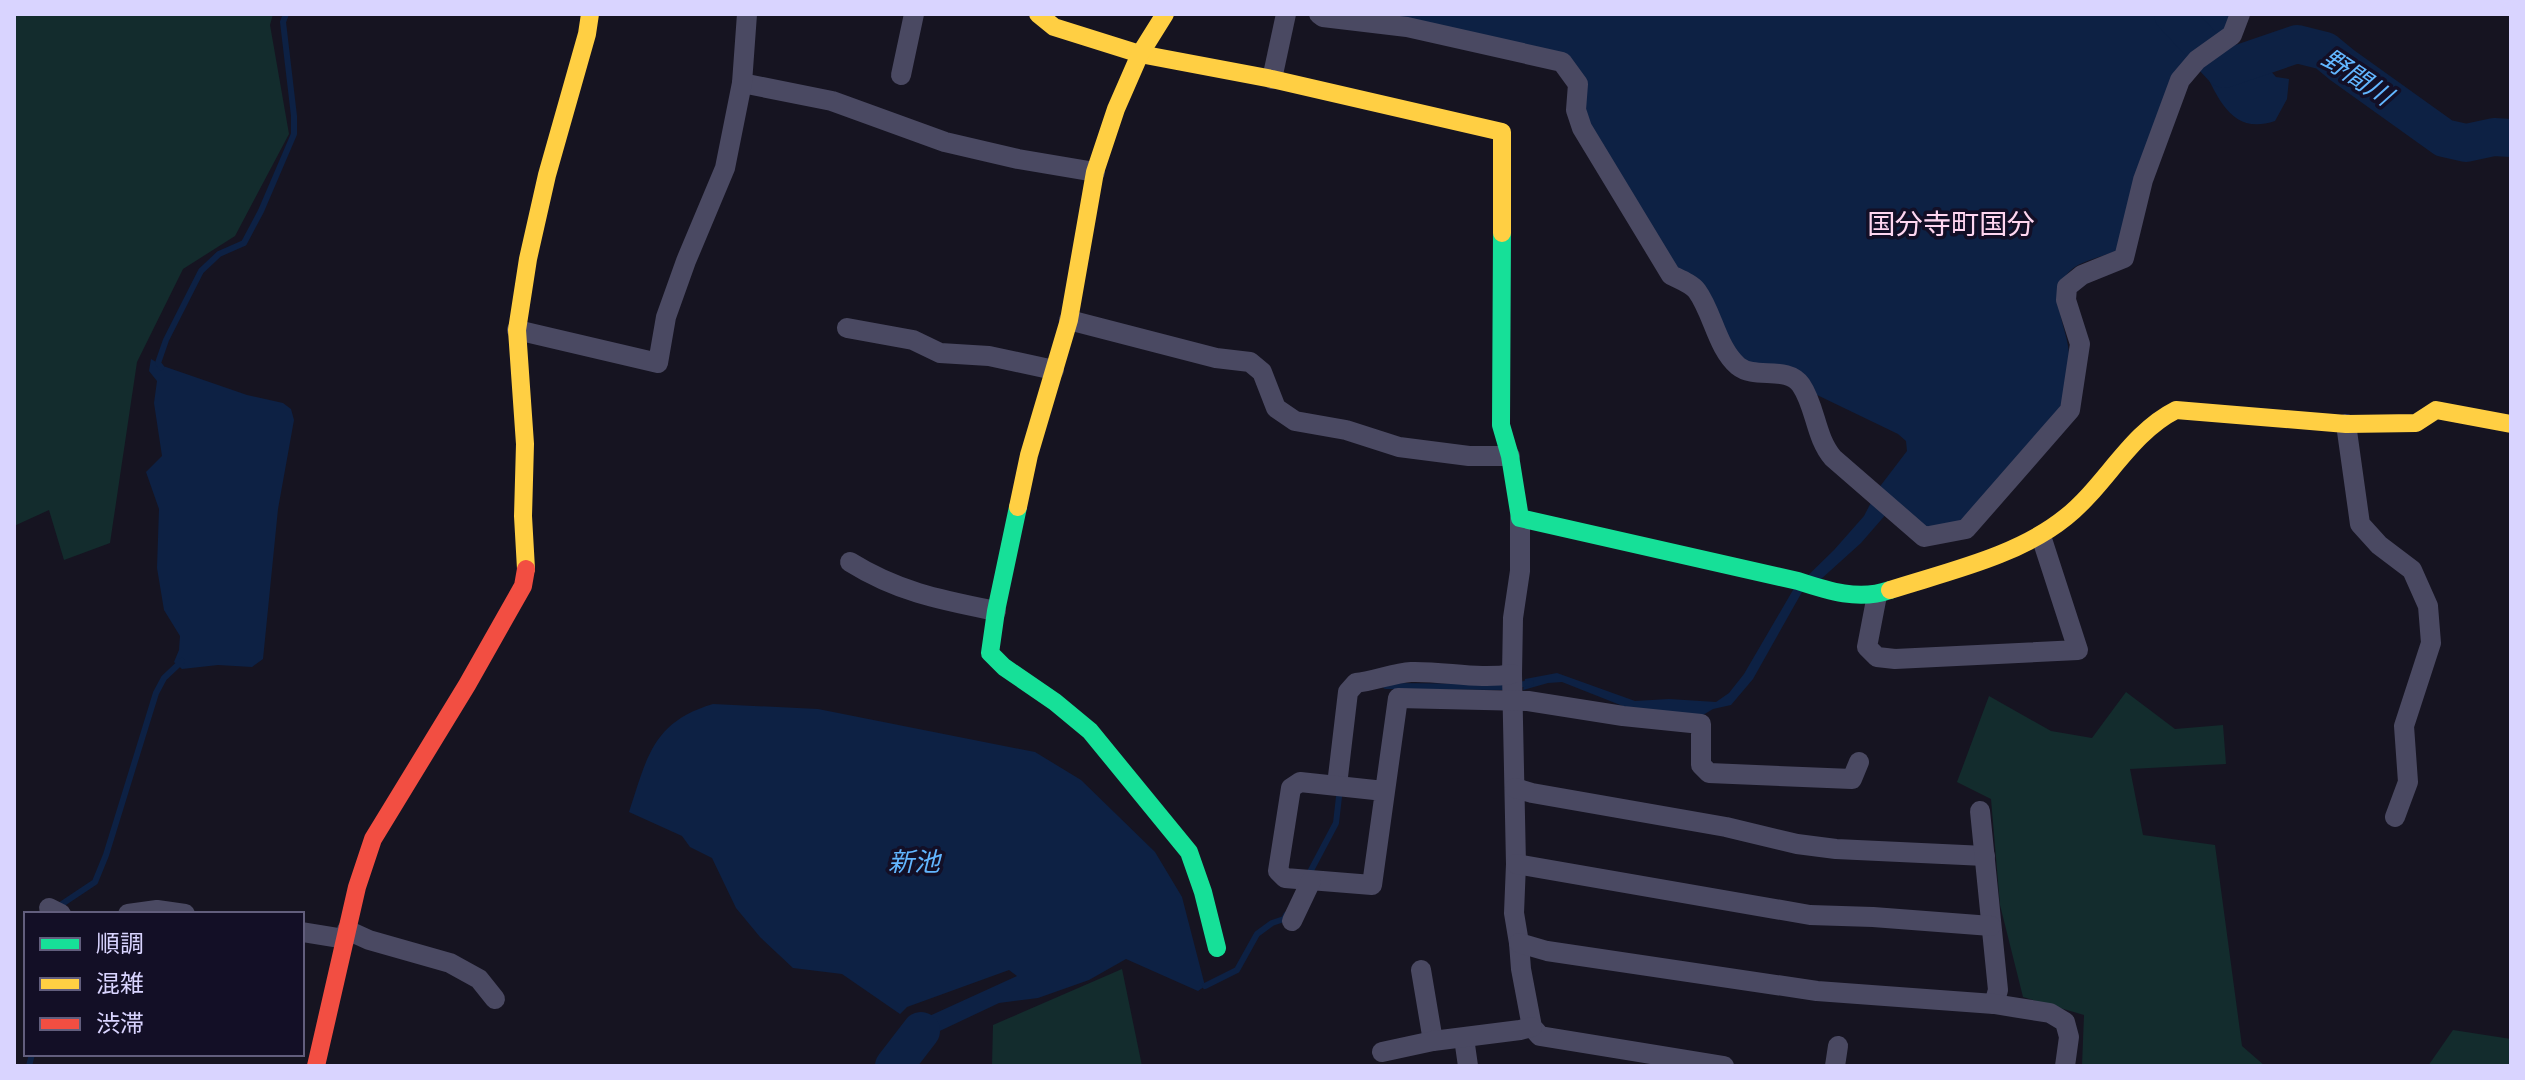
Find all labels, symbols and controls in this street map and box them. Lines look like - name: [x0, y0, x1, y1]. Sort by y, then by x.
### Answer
- water label: 野間川: [2316, 43, 2400, 113]
- district label: 国分寺町国分: [1867, 208, 2035, 241]
- water label: 新池: [888, 847, 943, 877]
- legend: [24, 912, 304, 1056]
- text: 順調: [96, 930, 144, 958]
- text: 混雑: [96, 970, 144, 998]
- text: 渋滞: [96, 1010, 144, 1038]

